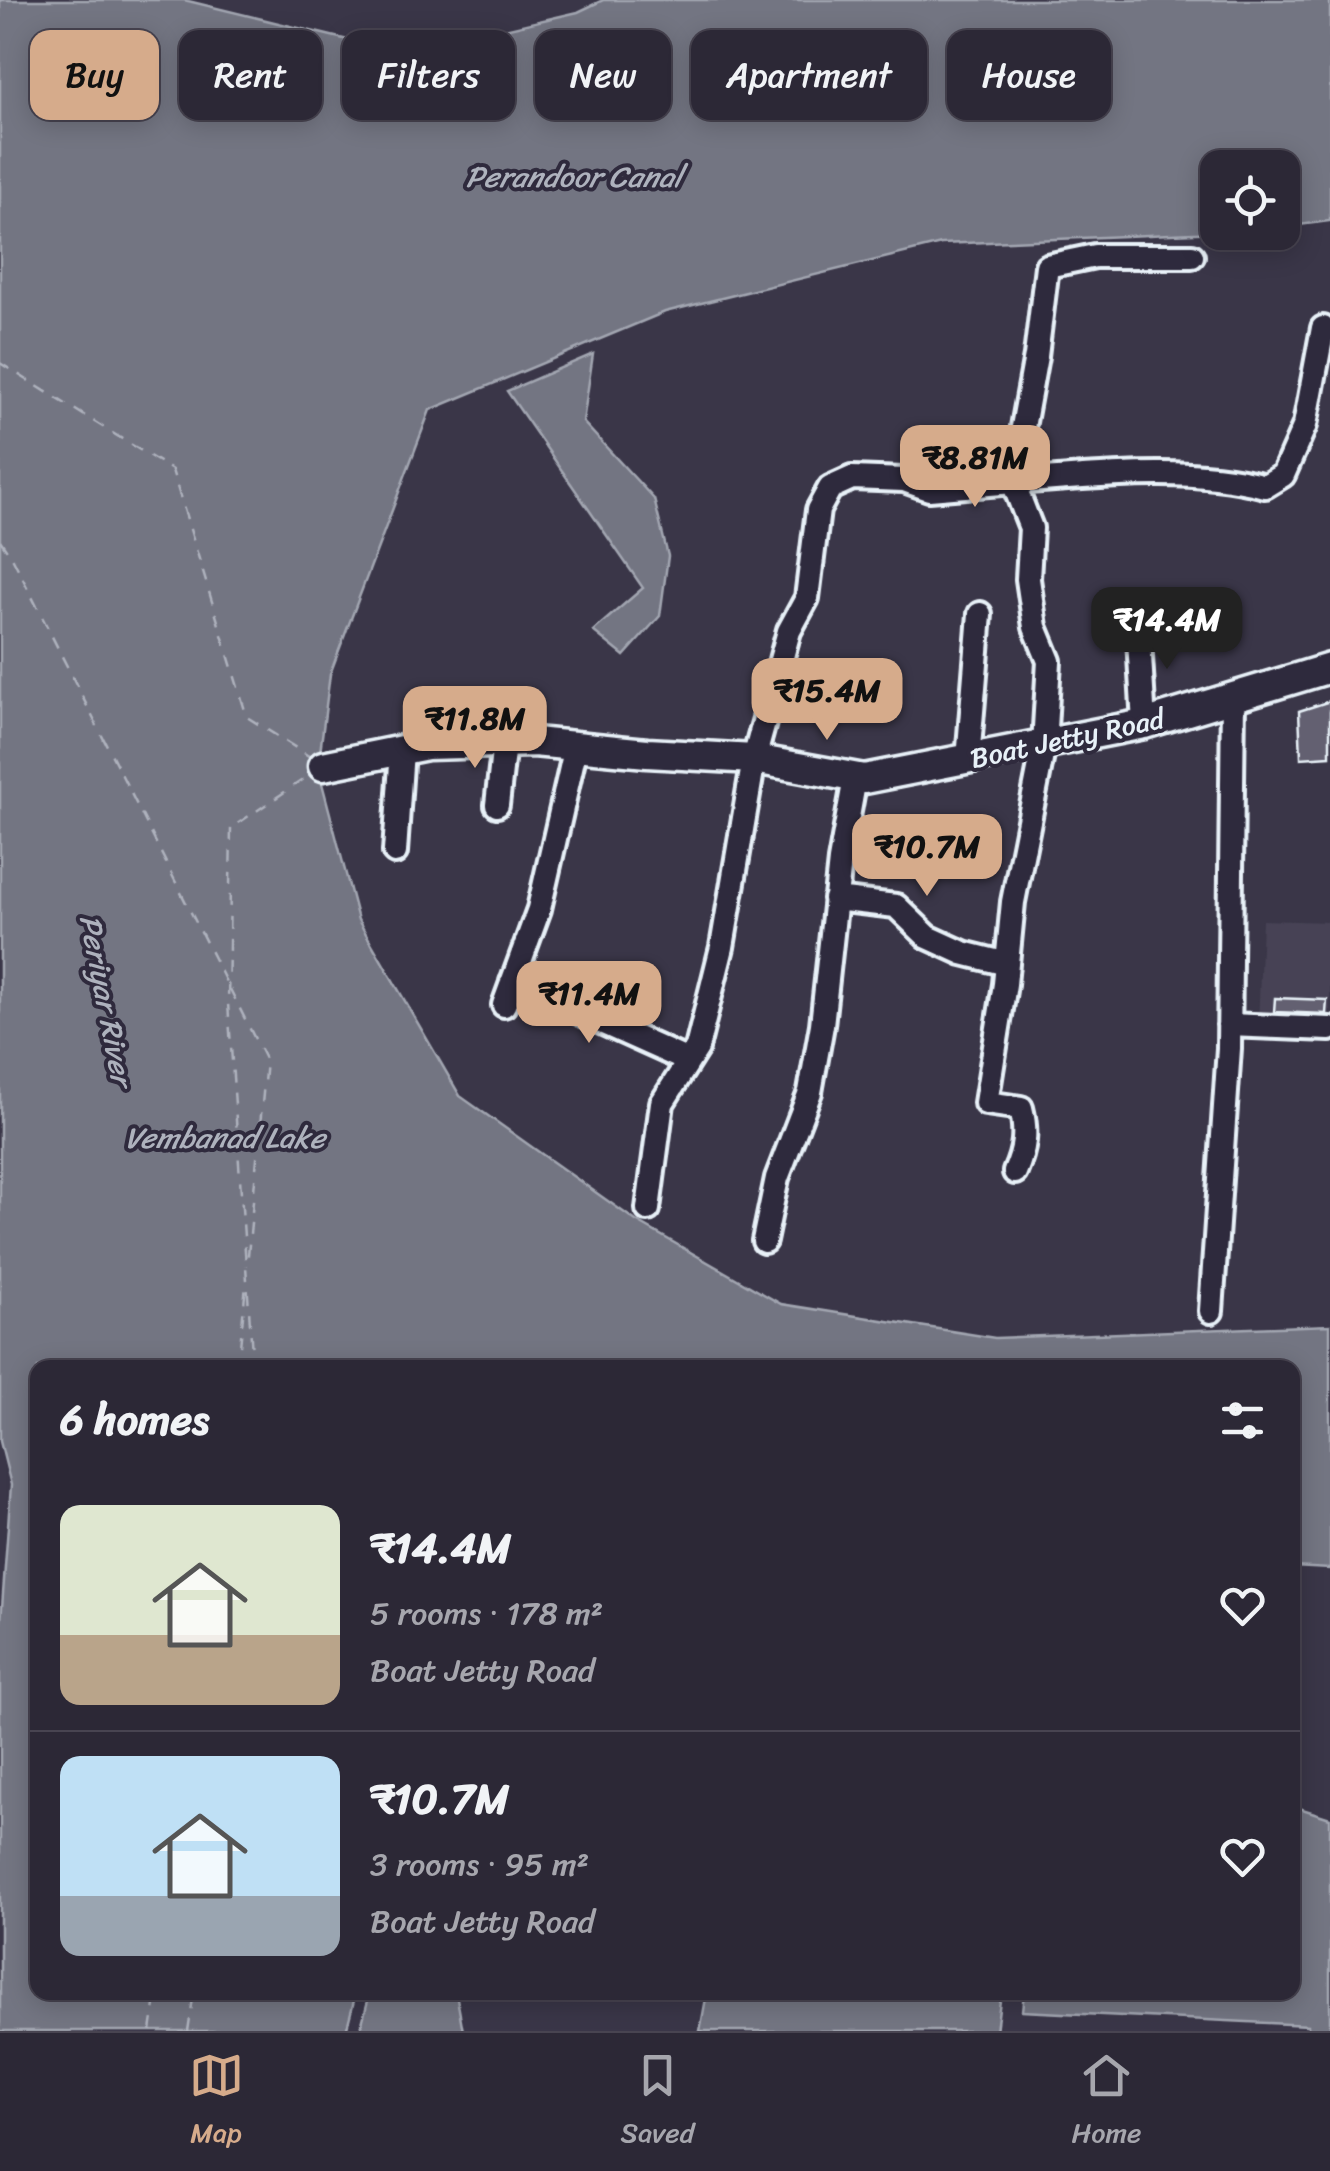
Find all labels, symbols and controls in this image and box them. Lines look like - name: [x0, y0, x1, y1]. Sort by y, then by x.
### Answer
- chip: Buy: [30, 30, 159, 120]
- chip: Rent: [179, 30, 322, 120]
- chip: Filters: [342, 30, 515, 120]
- chip: New: [535, 30, 671, 120]
- chip: Apartment: [691, 30, 927, 120]
- chip: House: [947, 30, 1111, 120]
- water label: Perandoor Canal: [466, 150, 689, 204]
- map controls: [1200, 150, 1300, 250]
- button: locate: [1200, 150, 1300, 250]
- pin: ₹8.81M: [894, 425, 1056, 510]
- text: ₹8.81M: [922, 429, 1028, 486]
- pin: ₹14.4M: [1086, 587, 1248, 672]
- text: ₹14.4M: [1113, 591, 1221, 648]
- pin: ₹15.4M: [746, 658, 908, 743]
- text: ₹15.4M: [774, 662, 880, 719]
- pin: ₹11.8M: [394, 686, 556, 771]
- text: ₹11.8M: [425, 690, 525, 747]
- street label: Boat Jetty Road: [966, 694, 1171, 783]
- pin: ₹10.7M: [846, 814, 1008, 899]
- text: ₹10.7M: [874, 818, 980, 875]
- water label: Periyar River: [63, 910, 150, 1096]
- pin: ₹11.4M: [508, 961, 670, 1046]
- text: ₹11.4M: [538, 965, 640, 1022]
- water label: Vembanad Lake: [125, 1111, 328, 1165]
- text: 6 homes: [60, 1383, 209, 1457]
- icon: filters: [1215, 1393, 1270, 1448]
- text: ₹14.4M: [370, 1511, 511, 1585]
- icon: home: [140, 1545, 260, 1665]
- icon: heart: [1215, 1578, 1270, 1633]
- text: 5 rooms · 178 m²: [370, 1585, 603, 1642]
- text: Boat Jetty Road: [370, 1642, 595, 1699]
- text: ₹10.7M: [370, 1762, 509, 1836]
- icon: home: [140, 1796, 260, 1916]
- icon: heart: [1215, 1829, 1270, 1884]
- text: 3 rooms · 95 m²: [370, 1836, 589, 1893]
- text: Boat Jetty Road: [370, 1893, 595, 1950]
- tab: Map: [189, 2048, 244, 2157]
- tab: Saved: [621, 2048, 694, 2157]
- tab: Home: [1072, 2048, 1141, 2157]

